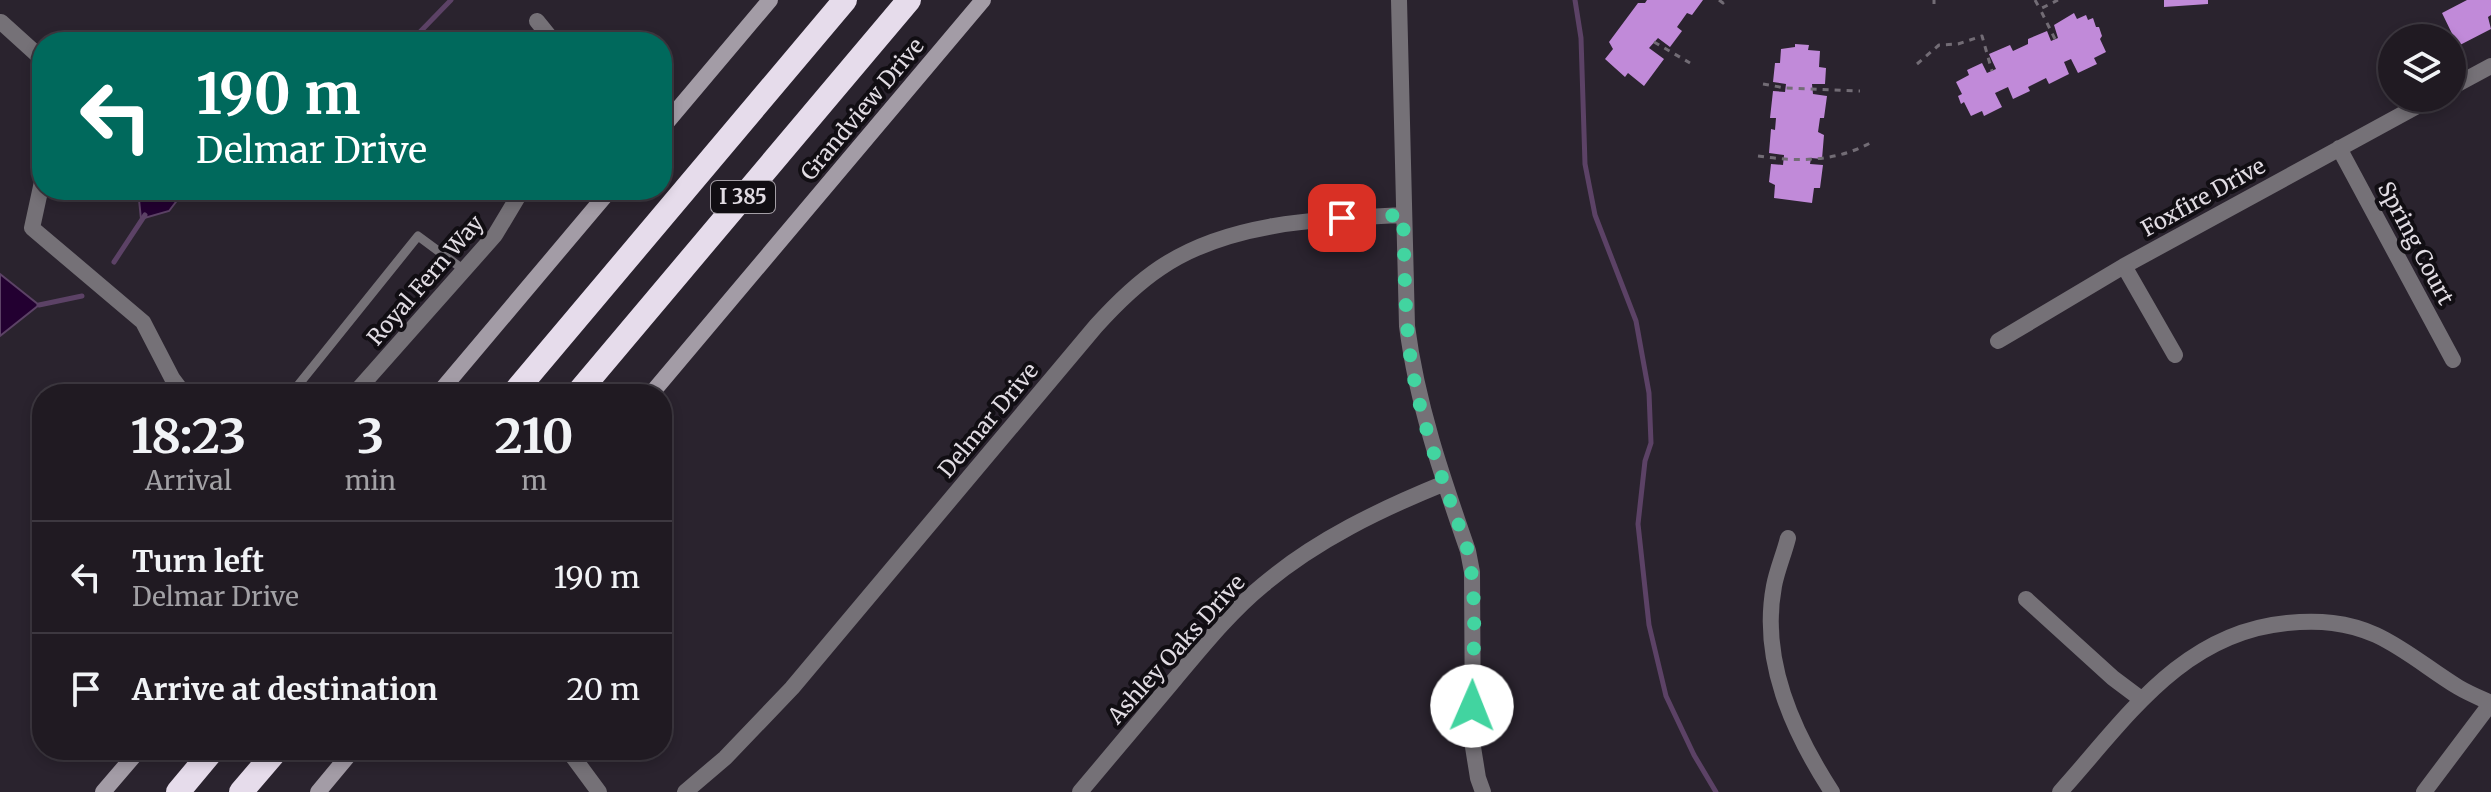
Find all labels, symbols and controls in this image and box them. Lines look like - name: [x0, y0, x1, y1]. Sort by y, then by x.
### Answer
- map controls: [2378, 24, 2466, 112]
- button: layers: [2378, 24, 2466, 112]
- street label: Grandview Drive: [794, 32, 930, 186]
- text: 190 m: [196, 59, 361, 129]
- icon: left: [64, 64, 168, 168]
- text: Delmar Drive: [196, 128, 427, 173]
- street label: Foxfire Drive: [2136, 151, 2270, 243]
- street label: Spring Court: [2372, 177, 2460, 310]
- road number: I 385: [711, 181, 775, 213]
- pin: [1308, 184, 1376, 252]
- icon: arrive: [1320, 196, 1364, 240]
- street label: Royal Fern Way: [361, 209, 489, 351]
- street label: Delmar Drive: [932, 357, 1044, 483]
- text: 18:23: [130, 406, 246, 466]
- text: 3: [357, 406, 384, 466]
- text: 210: [495, 406, 574, 466]
- text: Arrival: [145, 464, 232, 497]
- text: min: [345, 464, 396, 497]
- text: m: [521, 464, 547, 497]
- text: Turn left: [132, 542, 264, 580]
- icon: left: [64, 555, 108, 599]
- text: 190 m: [553, 558, 640, 596]
- street label: Ashley Oaks Drive: [1101, 568, 1251, 730]
- text: Delmar Drive: [132, 580, 299, 613]
- position arrow: [1430, 664, 1514, 748]
- icon: arrive: [64, 667, 108, 711]
- text: Arrive at destination: [132, 670, 438, 708]
- text: 20 m: [567, 670, 640, 708]

